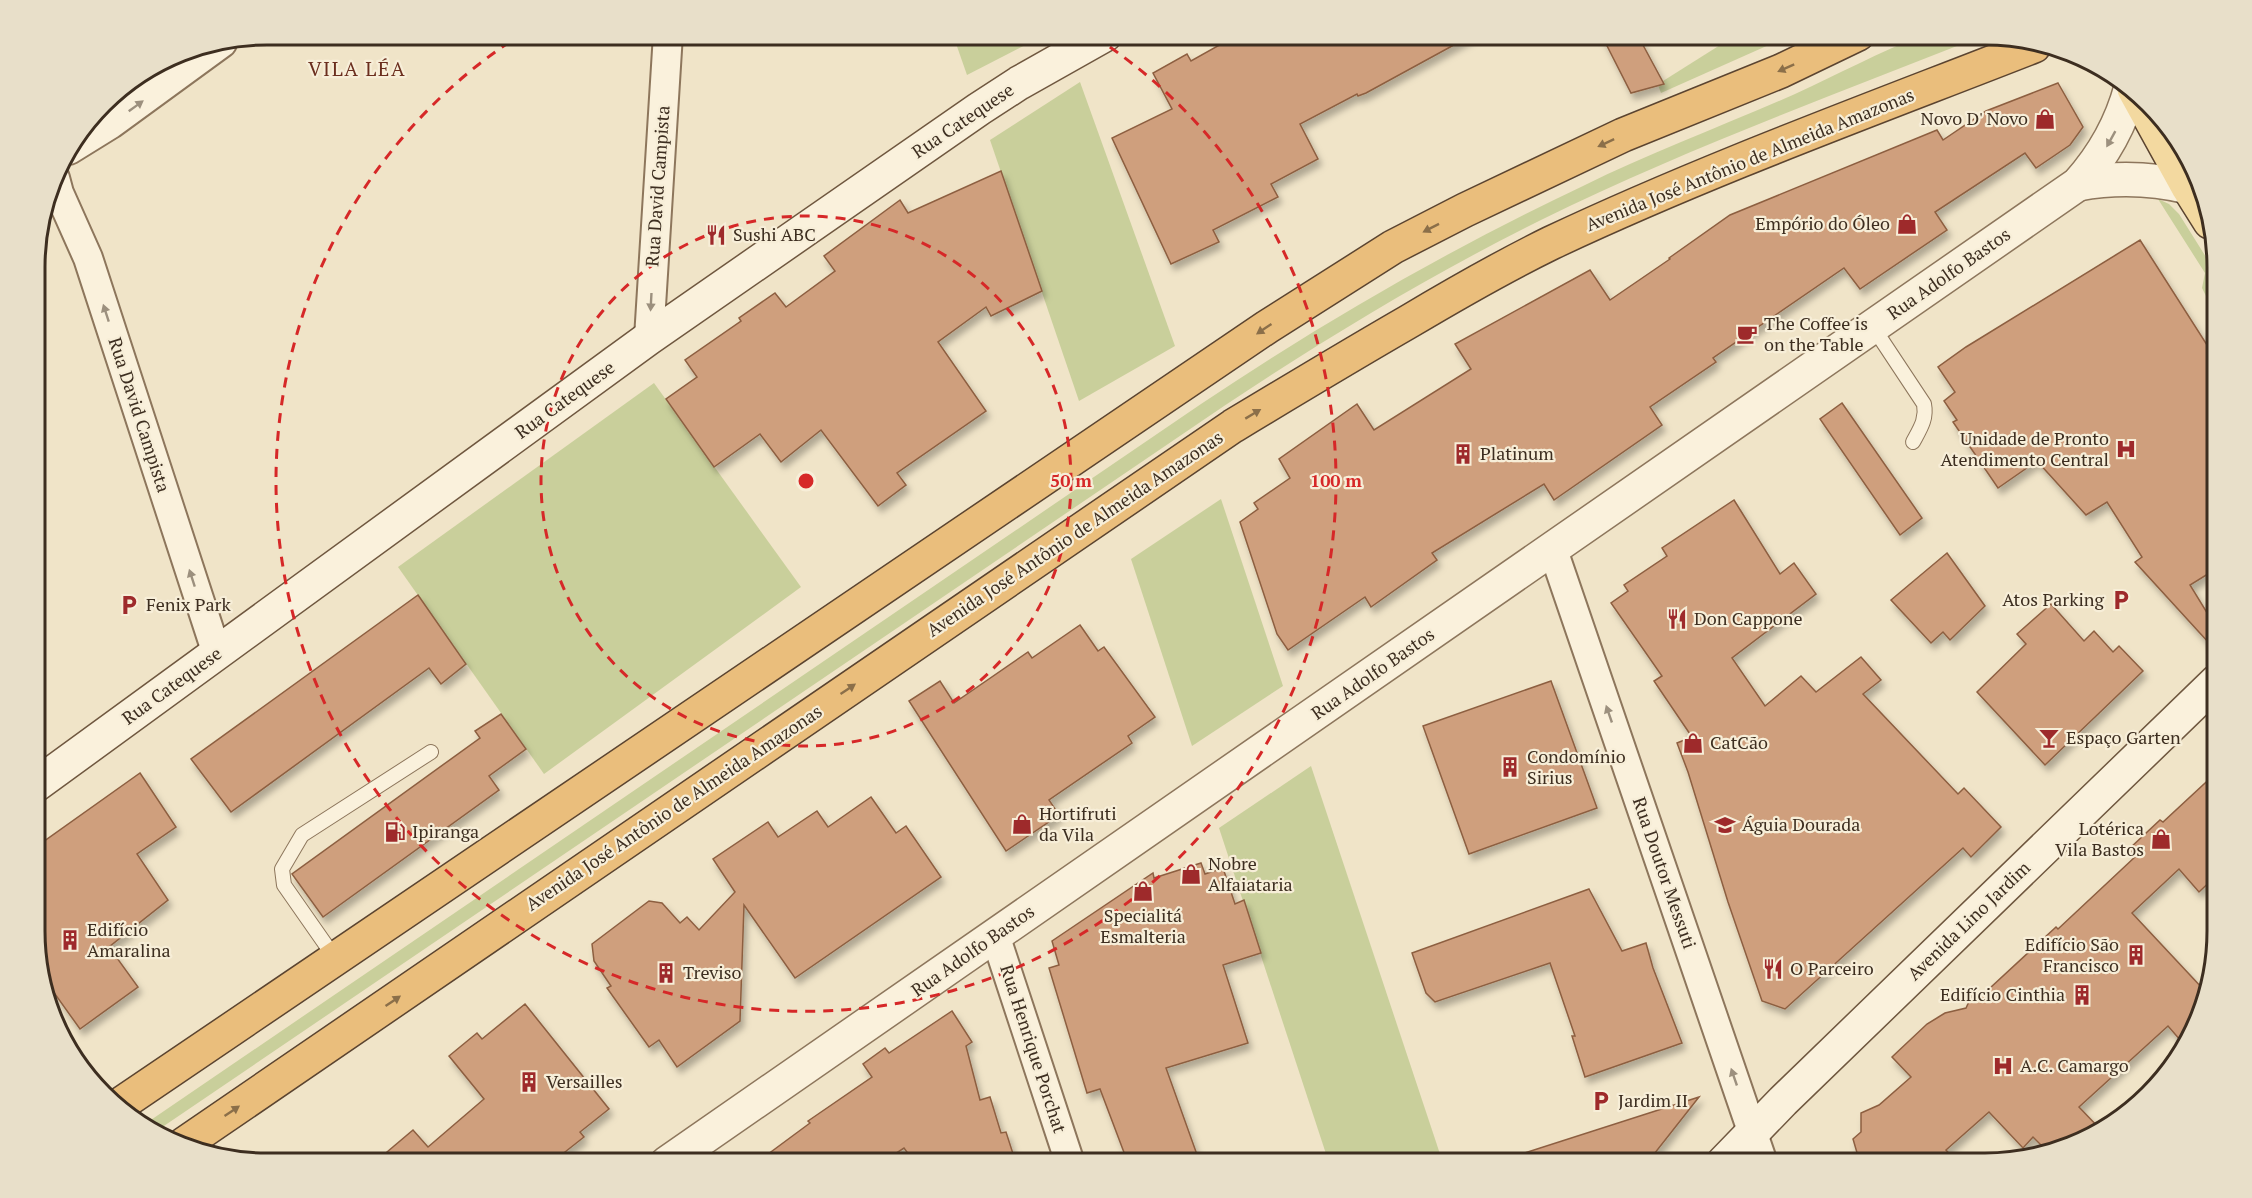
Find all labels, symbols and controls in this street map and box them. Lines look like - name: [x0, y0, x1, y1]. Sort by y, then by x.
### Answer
- district label: VILA LÉA: [308, 55, 406, 82]
- one-way arrow: [1777, 63, 1795, 73]
- street label: Rua Catequese: [907, 77, 1018, 163]
- street label: Avenida José Antônio de Almeida Amazonas: [1582, 82, 1917, 236]
- one-way arrow: [128, 101, 143, 113]
- street label: Rua David Campista: [639, 105, 675, 267]
- place label: Novo D' Novo: [1921, 106, 2028, 130]
- shop icon: Novo D' Novo: [2033, 107, 2057, 131]
- one-way arrow: [2106, 131, 2116, 148]
- one-way arrow: [1597, 138, 1615, 148]
- place label: Empório do Óleo: [1755, 211, 1890, 235]
- shop icon: Empório do Óleo: [1895, 212, 1919, 236]
- place label: Sushi ABC: [733, 222, 816, 246]
- street label: Rua Adolfo Bastos: [1882, 222, 2015, 325]
- restaurant icon: Sushi ABC: [704, 223, 728, 247]
- one-way arrow: [1422, 223, 1439, 232]
- one-way arrow: [646, 293, 656, 312]
- one-way arrow: [101, 304, 110, 322]
- place label: The Coffee is on the Table: [1764, 311, 1868, 356]
- cafe icon: The Coffee is on the Table: [1735, 322, 1759, 346]
- one-way arrow: [1257, 323, 1273, 335]
- street label: Rua David Campista: [104, 334, 176, 495]
- street label: Rua Catequese: [510, 355, 619, 444]
- one-way arrow: [1245, 409, 1261, 420]
- street label: Avenida José Antônio de Almeida Amazonas: [922, 425, 1227, 642]
- place label: Unidade de Pronto Atendimento Central: [1940, 426, 2109, 471]
- hospital icon: Unidade de Pronto Atendimento Central: [2114, 437, 2138, 461]
- place label: Platinum: [1480, 441, 1554, 465]
- building icon: Platinum: [1451, 442, 1475, 466]
- text: 50 m: [1050, 468, 1092, 492]
- text: 100 m: [1310, 468, 1362, 492]
- centre of rings: [796, 471, 816, 491]
- one-way arrow: [187, 569, 196, 587]
- place label: Atos Parking: [2002, 587, 2105, 611]
- parking icon: Atos Parking: [2109, 588, 2133, 612]
- place label: Fenix Park: [146, 592, 231, 616]
- parking icon: Fenix Park: [117, 593, 141, 617]
- place label: Don Cappone: [1694, 606, 1803, 630]
- restaurant icon: Don Cappone: [1665, 607, 1689, 631]
- street label: Rua Adolfo Bastos: [1306, 622, 1439, 725]
- street label: Rua Catequese: [117, 641, 226, 730]
- one-way arrow: [840, 683, 856, 695]
- street label: Avenida José Antônio de Almeida Amazonas: [521, 699, 826, 916]
- one-way arrow: [1604, 705, 1613, 723]
- place label: Espaço Garten: [2066, 725, 2181, 749]
- bar icon: Espaço Garten: [2037, 726, 2061, 750]
- place label: CatCão: [1710, 730, 1768, 754]
- shop icon: CatCão: [1681, 731, 1705, 755]
- place label: Condomínio Sirius: [1527, 744, 1626, 789]
- building icon: Condomínio Sirius: [1498, 755, 1522, 779]
- street label: Rua Doutor Messuti: [1628, 794, 1702, 952]
- place label: Hortifruti da Vila: [1039, 801, 1117, 846]
- shop icon: Hortifruti da Vila: [1010, 812, 1034, 836]
- place label: Águia Dourada: [1742, 812, 1860, 836]
- school or university icon: Águia Dourada: [1713, 813, 1737, 837]
- place label: Lotérica Vila Bastos: [2055, 816, 2144, 861]
- place label: Ipiranga: [412, 819, 479, 843]
- fuel station icon: Ipiranga: [383, 820, 407, 844]
- shop icon: Lotérica Vila Bastos: [2149, 827, 2173, 851]
- place label: Nobre Alfaiataria: [1208, 851, 1293, 896]
- street label: Avenida Lino Jardim: [1902, 855, 2035, 985]
- shop icon: Nobre Alfaiataria: [1179, 862, 1203, 886]
- shop icon: Specialitá Esmalteria: [1131, 879, 1155, 903]
- street label: Rua Adolfo Bastos: [906, 899, 1039, 1002]
- place label: Specialitá Esmalteria: [1100, 903, 1186, 948]
- place label: Edifício Amaralina: [87, 917, 171, 962]
- building icon: Edifício Amaralina: [58, 928, 82, 952]
- place label: Edifício São Francisco: [2025, 932, 2119, 977]
- building icon: Edifício São Francisco: [2124, 943, 2148, 967]
- place label: O Parceiro: [1790, 956, 1874, 980]
- restaurant icon: O Parceiro: [1761, 957, 1785, 981]
- place label: Treviso: [683, 960, 742, 984]
- building icon: Treviso: [654, 961, 678, 985]
- street label: Rua Henrique Porchat: [995, 961, 1073, 1136]
- place label: Edifício Cinthia: [1940, 982, 2065, 1006]
- building icon: Edifício Cinthia: [2070, 983, 2094, 1007]
- one-way arrow: [384, 995, 400, 1007]
- place label: A.C. Camargo: [2020, 1053, 2129, 1077]
- hospital icon: A.C. Camargo: [1991, 1054, 2015, 1078]
- one-way arrow: [1729, 1068, 1739, 1086]
- place label: Versailles: [546, 1069, 623, 1093]
- building icon: Versailles: [517, 1070, 541, 1094]
- place label: Jardim II: [1618, 1088, 1688, 1112]
- parking icon: Jardim II: [1589, 1089, 1613, 1113]
- one-way arrow: [223, 1105, 239, 1117]

